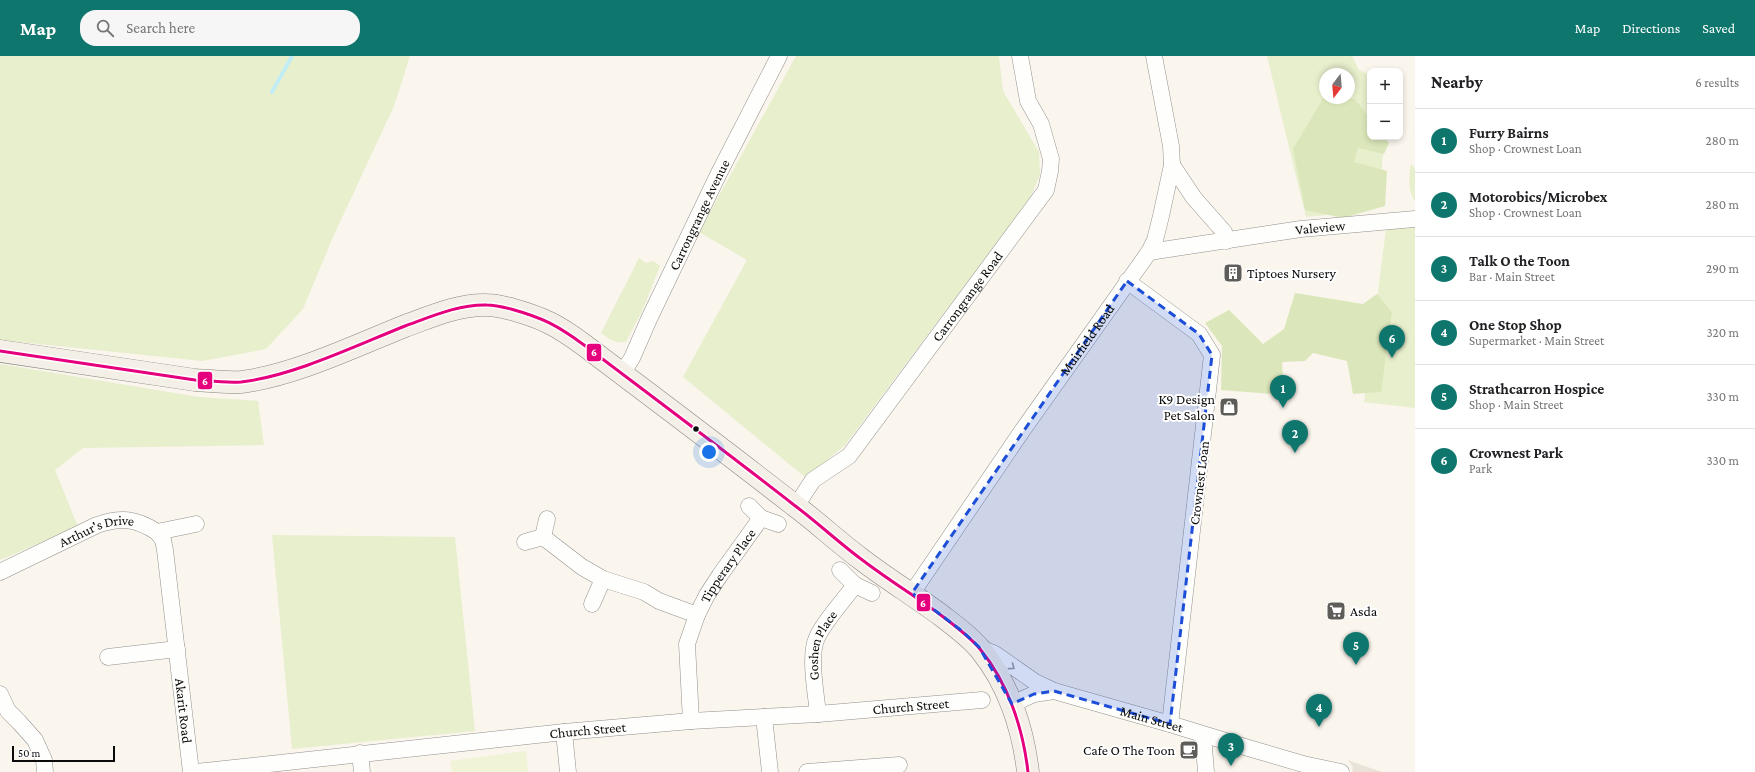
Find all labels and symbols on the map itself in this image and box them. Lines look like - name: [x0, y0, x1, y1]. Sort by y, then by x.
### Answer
- north arrow: [1319, 68, 1355, 104]
- street label: Carrongrange Avenue: [666, 157, 733, 273]
- street label: Valeview: [1294, 217, 1347, 238]
- street label: Carrongrange Road: [929, 248, 1006, 345]
- building icon: Tiptoes Nursery: [1222, 262, 1244, 284]
- place label: Tiptoes Nursery: [1247, 265, 1337, 281]
- street label: Muirfield Road: [1056, 300, 1118, 378]
- pin: 6: [1379, 325, 1405, 358]
- line badge: 6: [586, 343, 602, 362]
- text: 6: [591, 346, 597, 358]
- line badge: 6: [197, 371, 213, 390]
- text: 6: [202, 375, 208, 387]
- pin: 1: [1270, 375, 1296, 408]
- place label: K9 Design Pet Salon: [1158, 391, 1215, 423]
- shop icon: K9 Design Pet Salon: [1218, 396, 1240, 418]
- pin: 2: [1282, 420, 1308, 453]
- unlabelled marker: [691, 424, 701, 434]
- street label: Crownest Loan: [1186, 440, 1212, 526]
- your location: [699, 442, 719, 462]
- street label: Arthur's Drive: [56, 512, 136, 550]
- street label: Tipperary Place: [697, 525, 759, 605]
- line badge: 6: [916, 593, 931, 612]
- text: 6: [920, 597, 926, 609]
- supermarket icon: Asda: [1325, 600, 1347, 622]
- place label: Asda: [1350, 603, 1378, 619]
- street label: Goshen Place: [805, 607, 840, 681]
- pin: 5: [1343, 632, 1369, 665]
- one-way arrow: [1008, 662, 1015, 669]
- street label: Akarit Road: [172, 677, 196, 745]
- pin: 4: [1306, 694, 1332, 727]
- street label: Church Street: [872, 695, 950, 717]
- street label: Main Street: [1118, 702, 1185, 736]
- street label: Church Street: [549, 719, 627, 742]
- pin: 3: [1218, 733, 1244, 766]
- cafe icon: Cafe O The Toon: [1178, 739, 1200, 761]
- place label: Cafe O The Toon: [1083, 742, 1175, 758]
- scale bar: [12, 744, 115, 763]

